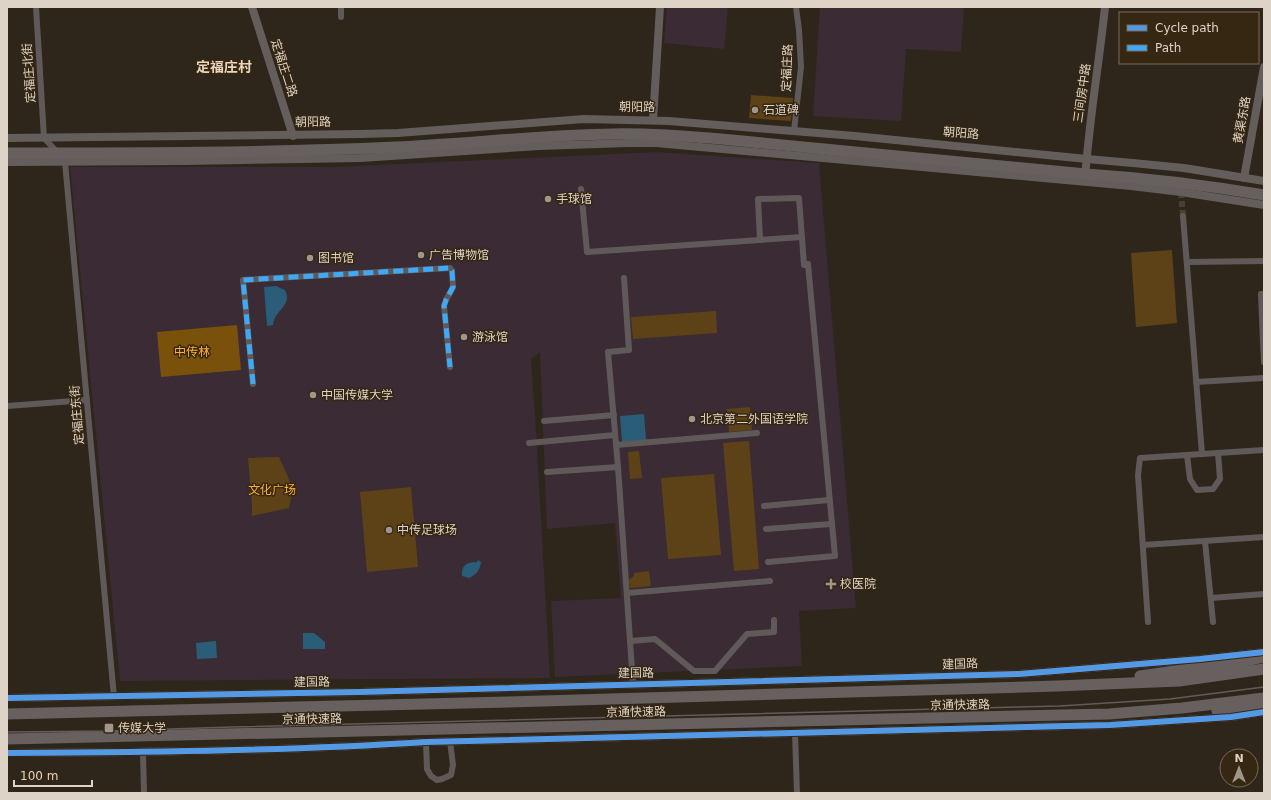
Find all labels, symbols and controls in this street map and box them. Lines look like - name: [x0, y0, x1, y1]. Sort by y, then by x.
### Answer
- legend: [1119, 12, 1259, 64]
- text: Cycle path: [1155, 21, 1219, 35]
- street label: 定福庄二路: [268, 37, 300, 99]
- text: Path: [1155, 41, 1181, 55]
- street label: 定福庄北街: [20, 43, 38, 103]
- street label: 定福庄路: [779, 44, 795, 92]
- district label: 定福庄村: [196, 59, 252, 75]
- street label: 三间房中路: [1071, 62, 1093, 124]
- street label: 黄渠东路: [1231, 95, 1253, 145]
- street label: 朝阳路: [619, 100, 655, 114]
- place label: 石道碑: [763, 103, 799, 117]
- marker: 石道碑: [750, 105, 760, 115]
- street label: 朝阳路: [295, 115, 331, 129]
- street label: 朝阳路: [942, 124, 980, 142]
- place label: 手球馆: [556, 192, 592, 206]
- marker: 手球馆: [543, 194, 553, 204]
- place label: 广告博物馆: [429, 248, 489, 262]
- marker: 广告博物馆: [416, 250, 426, 260]
- place label: 图书馆: [318, 251, 354, 265]
- marker: 图书馆: [305, 253, 315, 263]
- place label: 游泳馆: [472, 330, 508, 344]
- marker: 游泳馆: [459, 332, 469, 342]
- park label: 中传林: [174, 345, 210, 359]
- street label: 定福庄东街: [67, 384, 87, 446]
- place label: 中国传媒大学: [321, 388, 393, 402]
- marker: 中国传媒大学: [308, 390, 318, 400]
- place label: 北京第二外国语学院: [700, 412, 808, 426]
- marker: 北京第二外国语学院: [687, 414, 697, 424]
- park label: 文化广场: [248, 483, 296, 497]
- place label: 中传足球场: [397, 523, 457, 537]
- marker: 中传足球场: [384, 525, 394, 535]
- place label: 校医院: [840, 577, 876, 591]
- marker: 校医院: [825, 578, 837, 590]
- street label: 建国路: [942, 656, 978, 672]
- street label: 建国路: [618, 666, 654, 680]
- street label: 建国路: [294, 675, 330, 689]
- street label: 京通快速路: [930, 697, 990, 713]
- street label: 京通快速路: [606, 704, 666, 720]
- street label: 京通快速路: [282, 711, 342, 727]
- place label: 传媒大学: [118, 721, 166, 735]
- marker: 传媒大学: [103, 722, 115, 734]
- north arrow: [1219, 748, 1259, 788]
- text: N: [1234, 752, 1244, 765]
- scale bar: [14, 762, 92, 788]
- text: 100 m: [20, 769, 58, 783]

